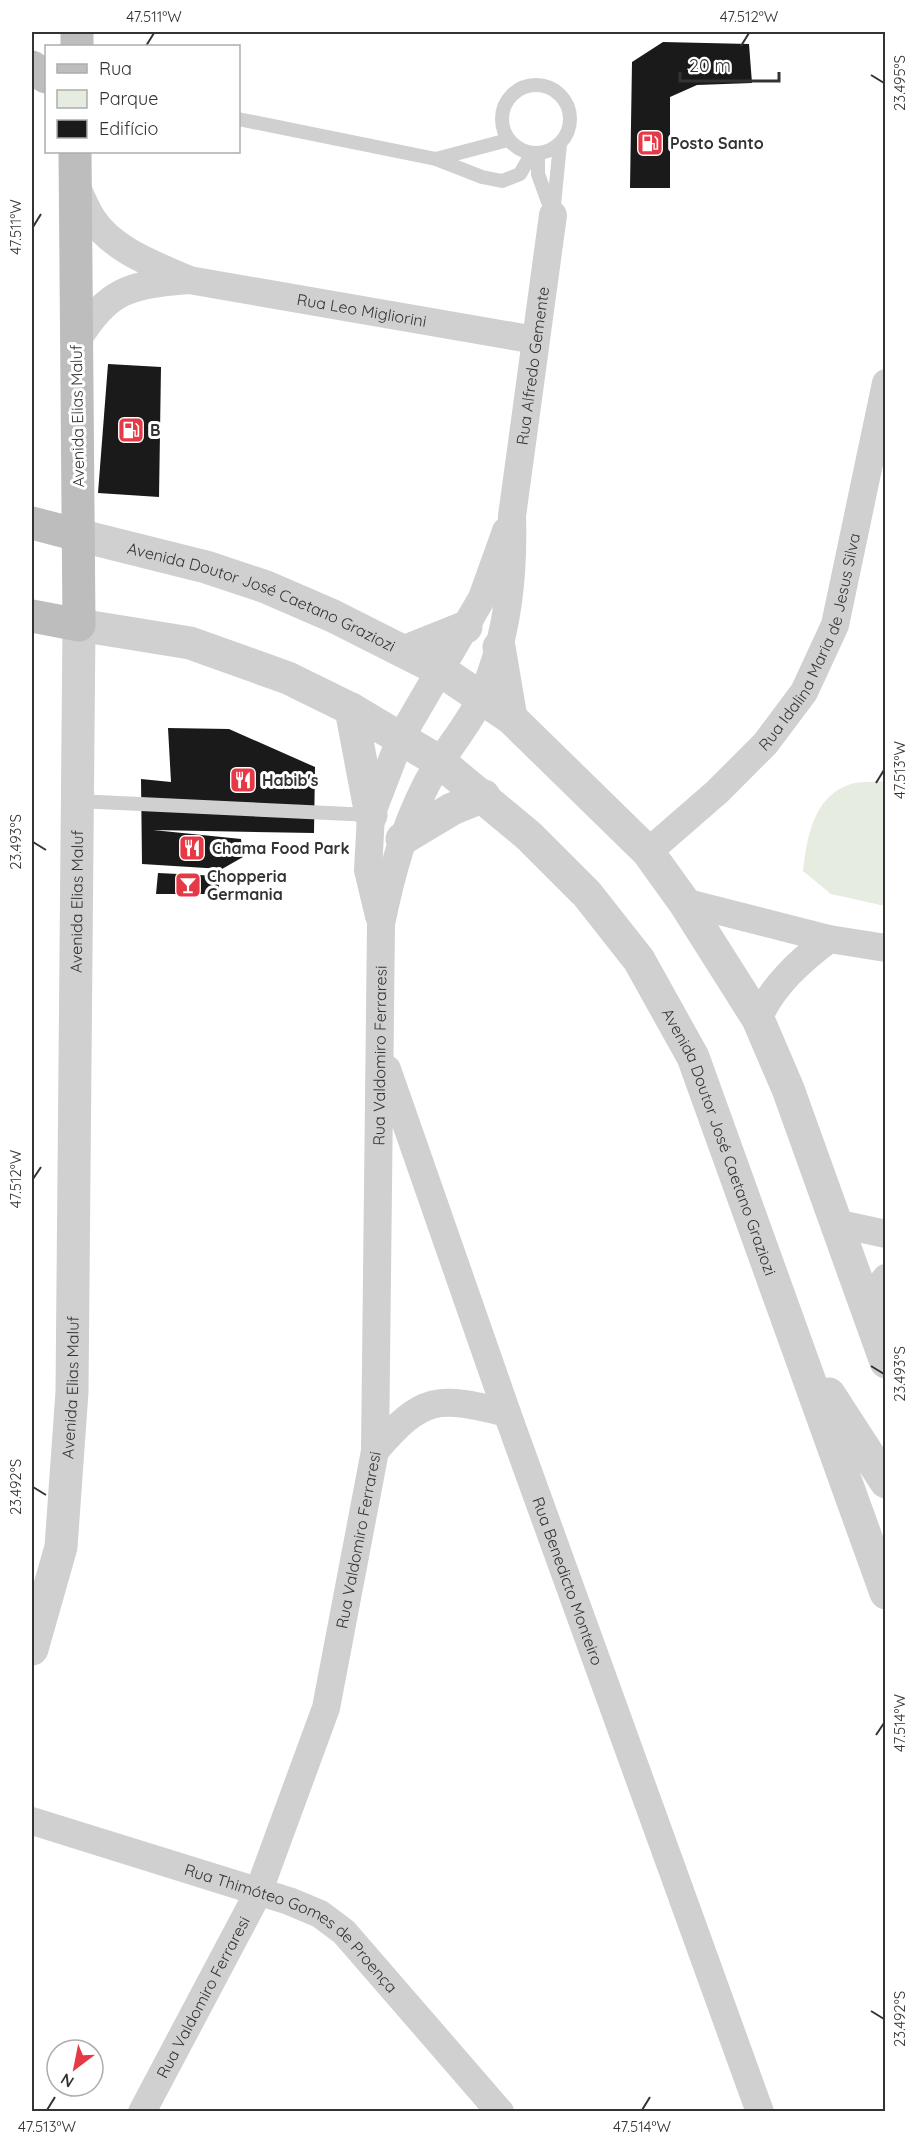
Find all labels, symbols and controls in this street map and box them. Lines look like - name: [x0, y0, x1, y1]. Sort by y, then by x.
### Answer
- text: 47.511°W: [126, 7, 182, 26]
- text: 47.512°W: [720, 7, 779, 26]
- legend: [45, 45, 240, 153]
- scale bar: [680, 45, 779, 83]
- text: 20 m: [689, 54, 731, 77]
- text: 23.495°S: [890, 55, 909, 111]
- text: Rua: [99, 57, 132, 80]
- text: Parque: [99, 87, 158, 110]
- text: Edifício: [99, 117, 158, 140]
- fuel station icon: Posto Santo: [635, 128, 665, 158]
- place label: Posto Santo: [670, 133, 764, 153]
- text: 47.511°W: [6, 199, 25, 255]
- street label: Rua Alfredo Gemente: [512, 285, 553, 446]
- street label: Rua Leo Migliorini: [295, 289, 428, 331]
- street label: Avenida Elias Maluf: [66, 344, 88, 488]
- fuel station icon: B: [116, 415, 146, 445]
- place label: B: [150, 420, 160, 440]
- street label: Rua Idalina Maria de Jesus Silva: [754, 531, 864, 755]
- street label: Avenida Doutor José Caetano Graziozi: [125, 538, 399, 656]
- text: 47.513°W: [890, 740, 909, 799]
- restaurant icon: Habib's: [228, 765, 258, 795]
- place label: Habib's: [262, 770, 319, 790]
- text: 23.493°S: [6, 814, 25, 870]
- street label: Avenida Elias Maluf: [66, 830, 87, 973]
- restaurant icon: Chama Food Park: [177, 833, 207, 863]
- place label: Chama Food Park: [212, 838, 350, 858]
- place label: Chopperia Germania: [207, 866, 287, 904]
- bar icon: Chopperia Germania: [173, 870, 203, 900]
- street label: Rua Valdomiro Ferraresi: [368, 965, 391, 1146]
- street label: Avenida Doutor José Caetano Graziozi: [658, 1005, 781, 1278]
- text: 47.512°W: [6, 1149, 25, 1208]
- street label: Avenida Elias Maluf: [57, 1316, 83, 1459]
- text: 23.493°S: [890, 1346, 909, 1402]
- street label: Rua Valdomiro Ferraresi: [331, 1450, 385, 1630]
- text: 23.492°S: [6, 1459, 25, 1515]
- street label: Rua Benedicto Monteiro: [528, 1494, 607, 1668]
- text: 47.514°W: [890, 1694, 909, 1752]
- street label: Rua Thimóteo Gomes de Proença: [182, 1859, 402, 1997]
- street label: Rua Valdomiro Ferraresi: [152, 1913, 254, 2081]
- text: 23.492°S: [890, 1991, 909, 2047]
- north arrow: [45, 2038, 105, 2098]
- text: N: [57, 2069, 77, 2092]
- text: 47.513°W: [18, 2117, 77, 2136]
- text: 47.514°W: [613, 2117, 671, 2136]

